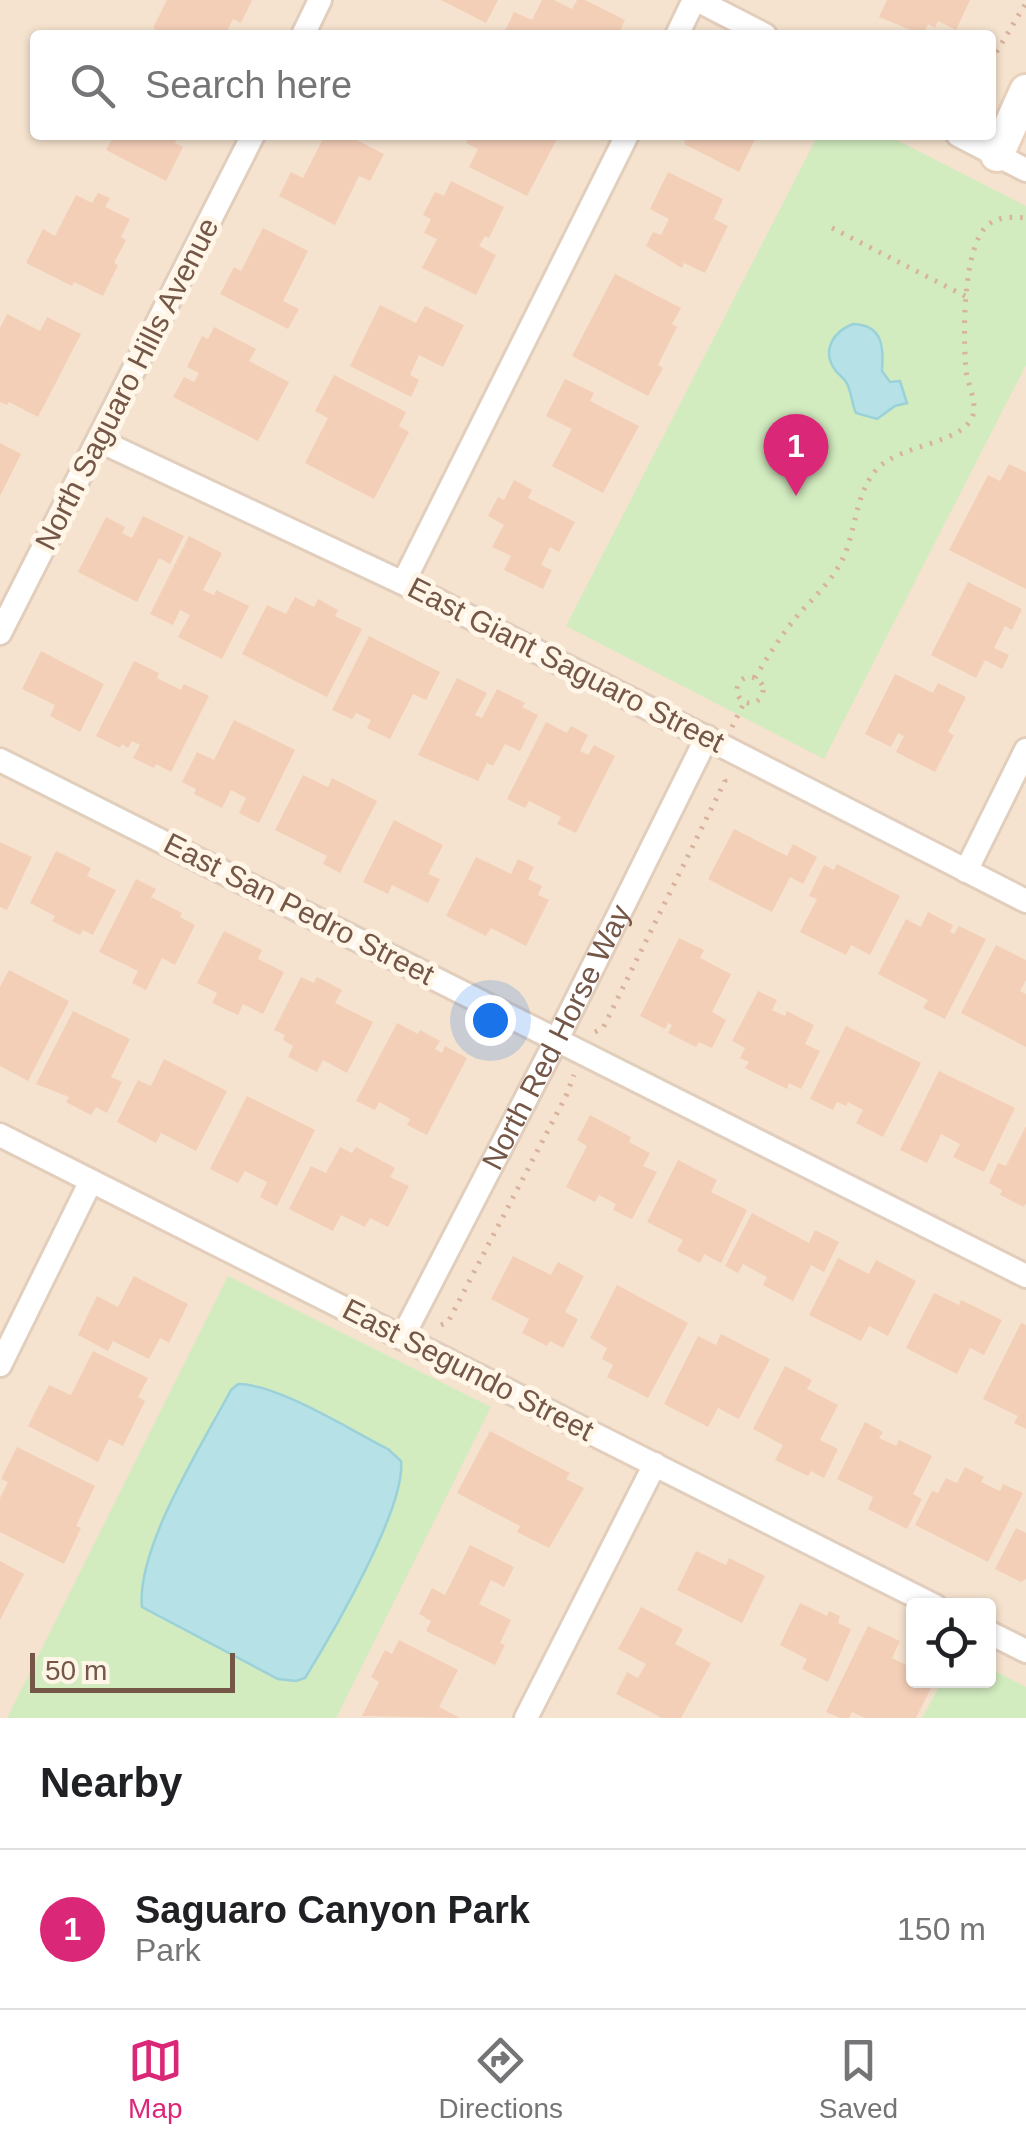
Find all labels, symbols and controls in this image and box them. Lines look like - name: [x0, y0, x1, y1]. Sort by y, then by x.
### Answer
- search box: [30, 30, 996, 140]
- icon: search: [65, 58, 120, 113]
- text: Search here: [145, 64, 352, 106]
- street label: North Saguaro Hills Avenue: [28, 212, 225, 555]
- pin: 1: [764, 414, 828, 496]
- street label: East Giant Saguaro Street: [403, 570, 730, 759]
- street label: East San Pedro Street: [159, 826, 440, 991]
- street label: North Red Horse Way: [475, 899, 637, 1175]
- your location: [465, 995, 516, 1046]
- street label: East Segundo Street: [337, 1292, 600, 1447]
- map controls: [906, 1598, 996, 1688]
- button: locate: [906, 1598, 996, 1688]
- scale bar: [30, 1648, 235, 1692]
- text: 50 m: [45, 1655, 107, 1686]
- text: Nearby: [40, 1759, 182, 1806]
- text: Saguaro Canyon Park: [135, 1889, 530, 1931]
- text: 1: [64, 1911, 81, 1947]
- text: 150 m: [897, 1911, 986, 1947]
- text: Park: [135, 1932, 201, 1968]
- tab: Map: [128, 2033, 183, 2125]
- tab: Directions: [439, 2033, 563, 2125]
- tab: Saved: [819, 2033, 898, 2125]

